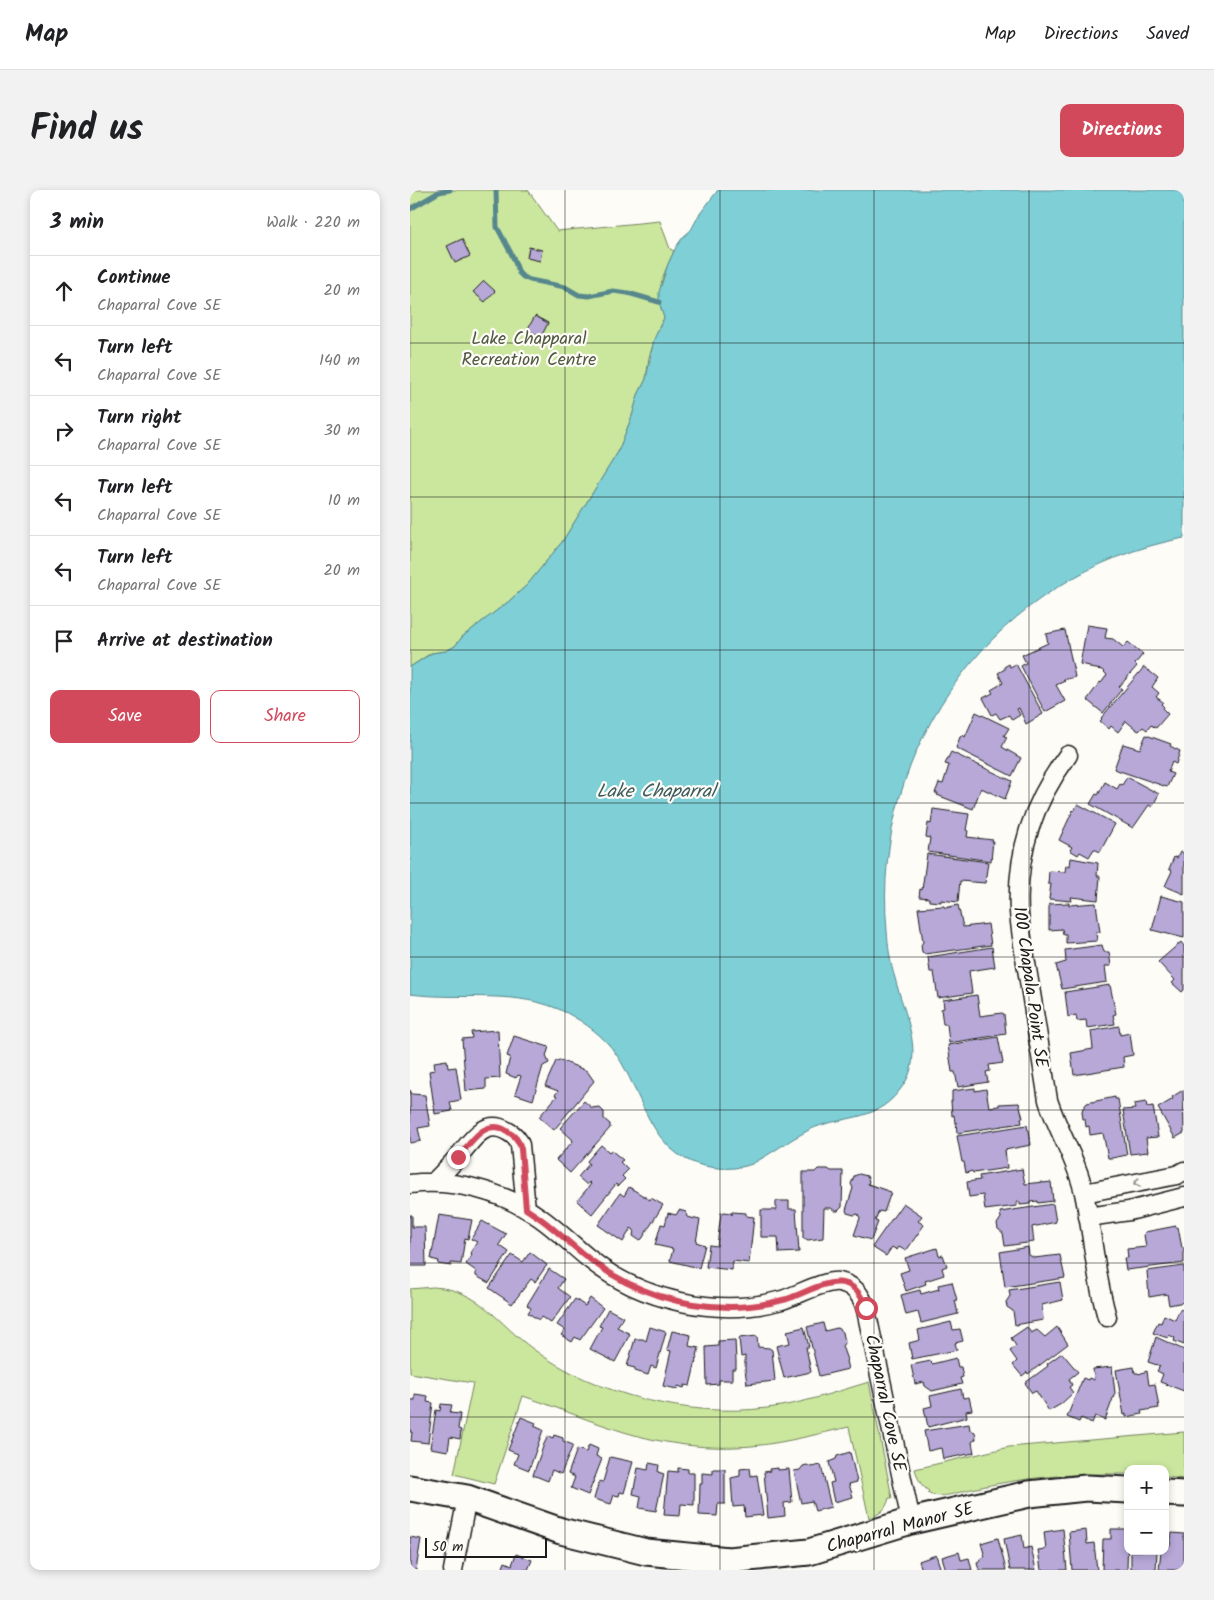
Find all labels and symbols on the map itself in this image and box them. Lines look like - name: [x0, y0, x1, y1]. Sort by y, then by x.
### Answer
- park label: Lake Chapparal Recreation Centre: [462, 325, 596, 375]
- water label: Lake Chaparral: [597, 777, 719, 807]
- street label: 100 Chapala Point SE: [1004, 905, 1055, 1070]
- route end: [447, 1146, 470, 1169]
- one-way arrow: [1132, 1177, 1141, 1187]
- route start: [855, 1297, 878, 1320]
- street label: Chaparral Cove SE: [856, 1332, 913, 1475]
- street label: Chaparral Manor SE: [823, 1495, 978, 1562]
- scale bar: [425, 1535, 548, 1558]

